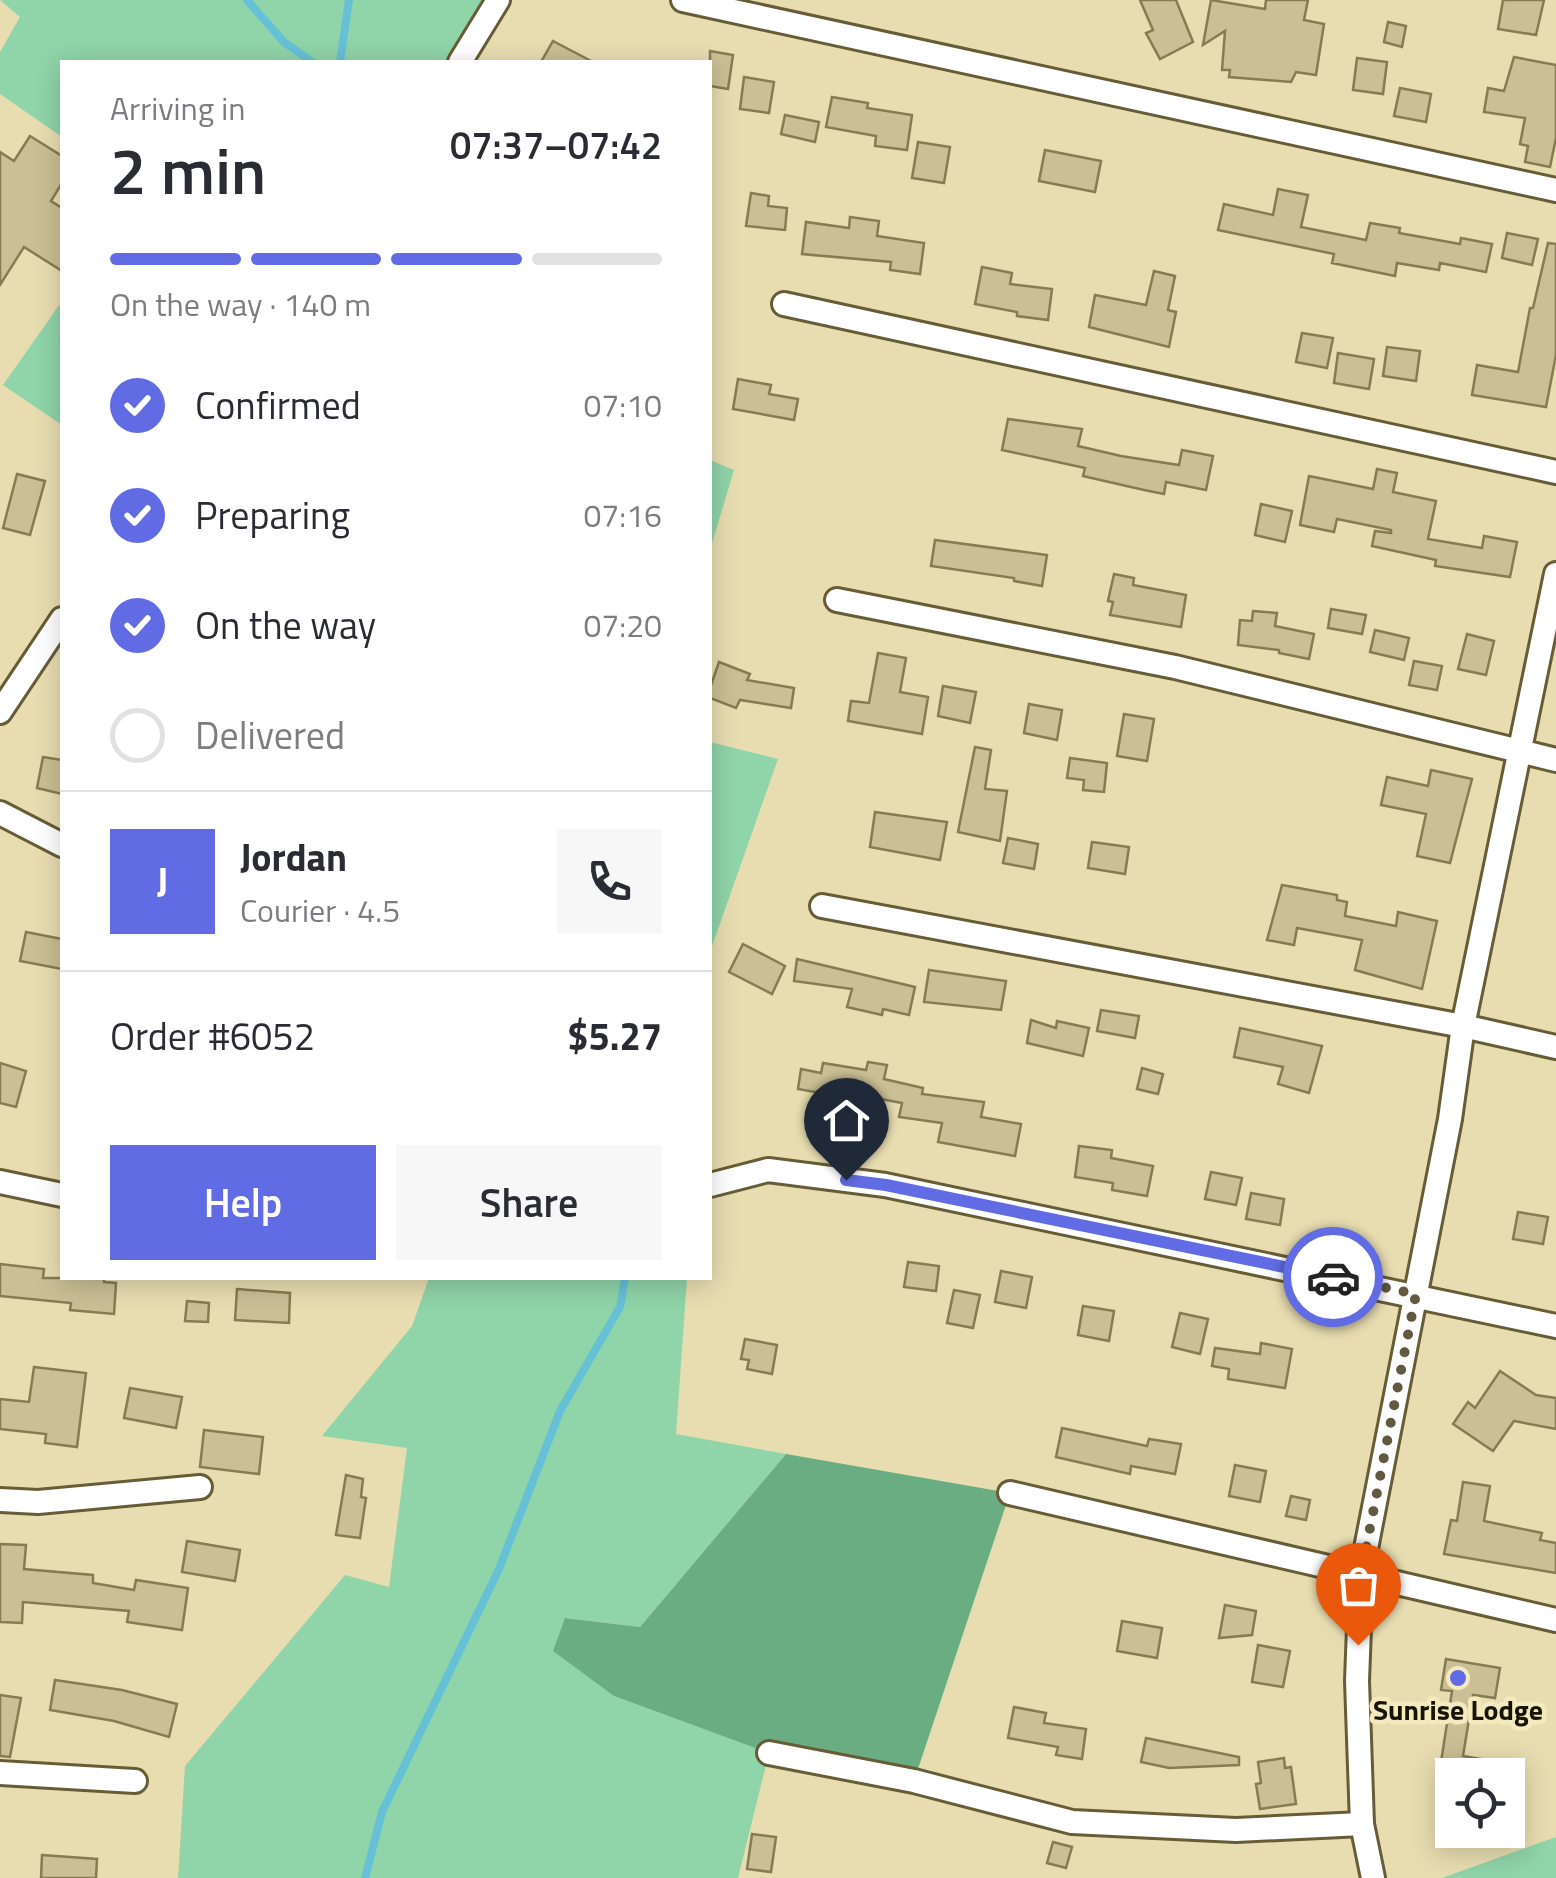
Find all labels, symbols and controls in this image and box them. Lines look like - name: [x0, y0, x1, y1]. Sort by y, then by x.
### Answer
- text: Arriving in: [110, 84, 246, 132]
- text: 07:37–07:42: [450, 116, 662, 174]
- text: 2 min: [110, 120, 266, 219]
- text: On the way · 140 m: [110, 280, 371, 328]
- text: Confirmed: [195, 376, 361, 434]
- icon: check: [110, 378, 165, 433]
- text: 07:10: [583, 381, 662, 429]
- text: Preparing: [195, 486, 350, 544]
- icon: check: [110, 488, 165, 543]
- text: 07:16: [583, 491, 662, 539]
- text: On the way: [195, 596, 376, 654]
- icon: check: [110, 598, 165, 653]
- text: 07:20: [583, 601, 662, 649]
- text: Delivered: [195, 706, 345, 764]
- text: Jordan: [240, 828, 347, 886]
- button: phone: [557, 829, 662, 934]
- text: J: [157, 852, 168, 910]
- text: Courier · 4.5: [240, 886, 400, 934]
- text: Order #6052: [110, 1007, 315, 1065]
- text: $5.27: [567, 1007, 662, 1065]
- pin: [804, 1078, 889, 1181]
- icon: home: [819, 1093, 874, 1148]
- button: Help: [110, 1145, 376, 1260]
- button: Share: [396, 1145, 662, 1260]
- courier: [1283, 1227, 1383, 1327]
- icon: car: [1306, 1250, 1361, 1305]
- pin: [1316, 1543, 1401, 1646]
- icon: bag: [1331, 1558, 1386, 1613]
- marker: Sunrise Lodge: [1447, 1667, 1469, 1689]
- place label: Sunrise Lodge: [1373, 1688, 1543, 1731]
- map controls: [1435, 1758, 1525, 1848]
- button: locate: [1435, 1758, 1525, 1848]

